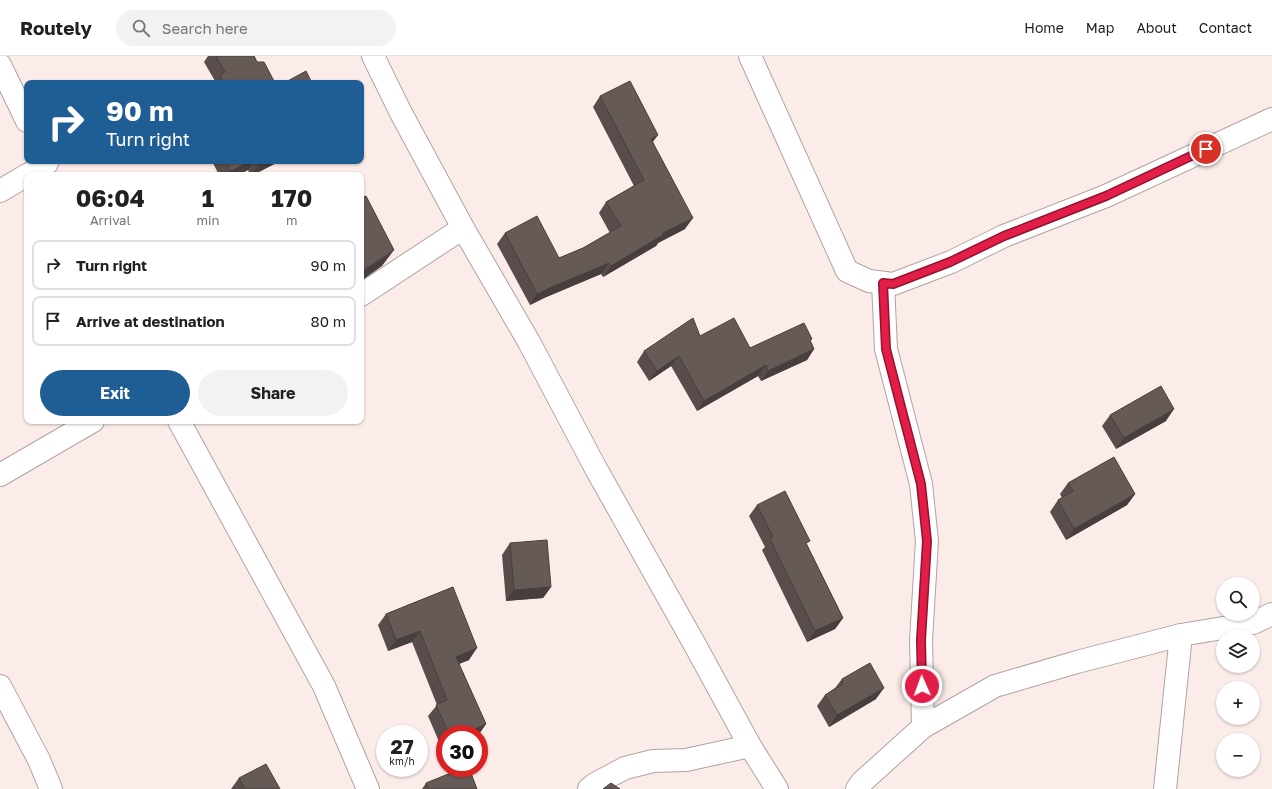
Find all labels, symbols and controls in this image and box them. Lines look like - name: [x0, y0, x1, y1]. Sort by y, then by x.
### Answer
- search box: [116, 10, 396, 46]
- text: Routely: [20, 16, 92, 39]
- icon: search: [130, 17, 152, 39]
- text: Search here: [162, 19, 248, 37]
- text: Home: [1024, 19, 1064, 36]
- text: Map: [1086, 19, 1114, 36]
- text: About: [1136, 19, 1177, 36]
- text: Contact: [1199, 19, 1252, 36]
- text: 90 m: [106, 94, 173, 127]
- icon: right: [40, 96, 92, 148]
- text: Turn right: [106, 128, 190, 150]
- pin: [1189, 132, 1223, 166]
- icon: arrive: [1195, 138, 1217, 160]
- text: 06:04: [76, 183, 145, 212]
- text: 1: [202, 183, 214, 212]
- text: 170: [271, 183, 312, 212]
- text: Arrival: [90, 212, 131, 228]
- text: min: [197, 212, 220, 228]
- text: m: [286, 212, 298, 228]
- icon: right: [42, 254, 64, 276]
- text: Turn right: [76, 256, 147, 274]
- text: 90 m: [311, 256, 346, 274]
- icon: arrive: [42, 310, 64, 332]
- text: Arrive at destination: [76, 312, 225, 330]
- text: 80 m: [311, 312, 346, 330]
- button: Exit: [40, 370, 190, 416]
- button: Share: [198, 370, 348, 416]
- map controls: [1216, 577, 1260, 777]
- button: search: [1216, 577, 1260, 621]
- button: layers: [1216, 629, 1260, 673]
- position arrow: [901, 665, 943, 707]
- button: +: [1216, 681, 1260, 725]
- speed limit sign: 30: [436, 725, 488, 777]
- button: −: [1216, 733, 1260, 777]
- text: 27: [390, 734, 414, 758]
- text: km/h: [389, 755, 415, 767]

